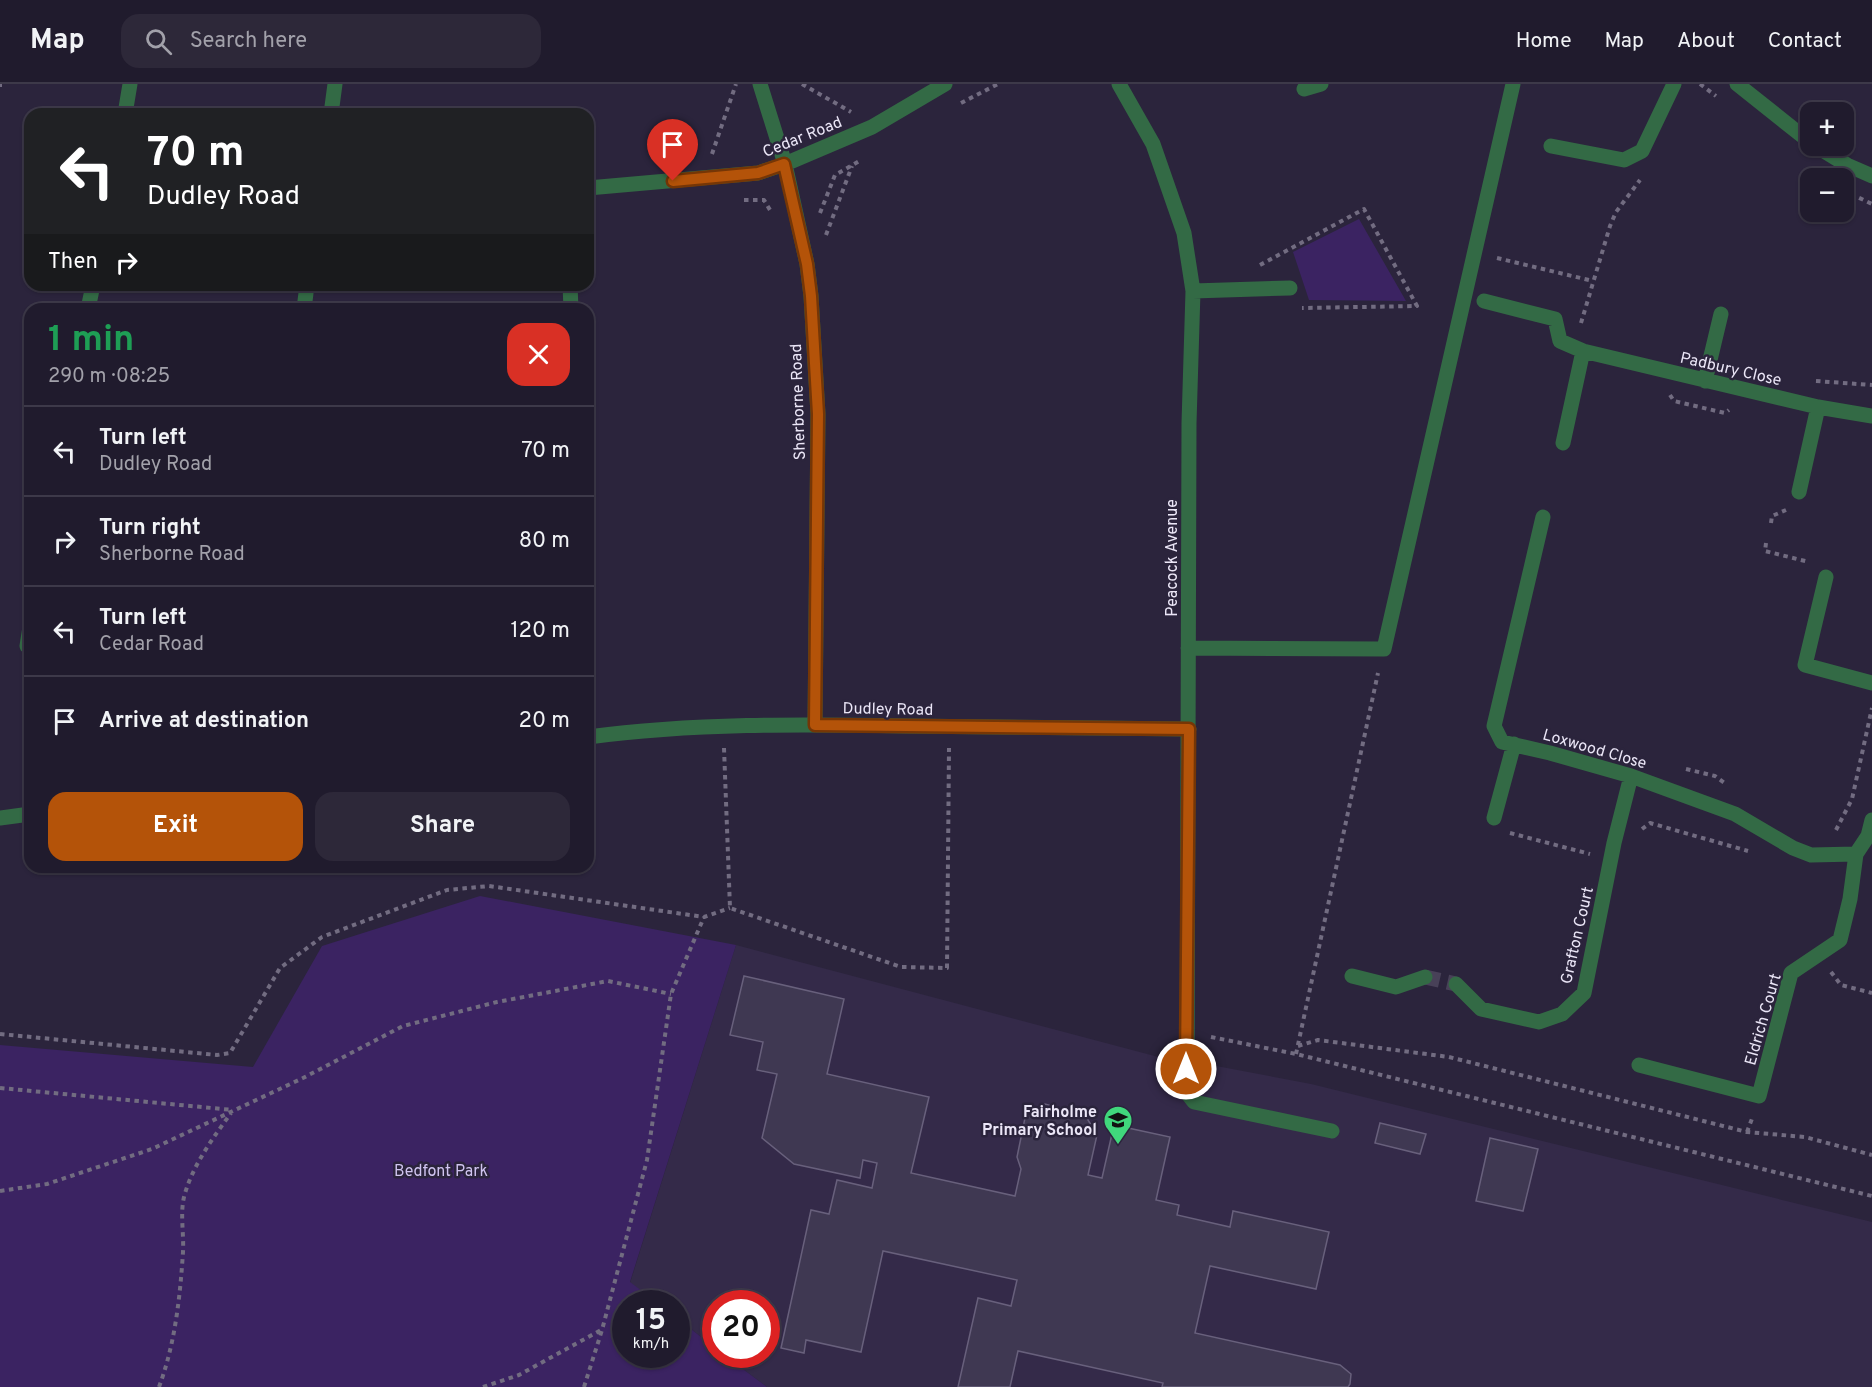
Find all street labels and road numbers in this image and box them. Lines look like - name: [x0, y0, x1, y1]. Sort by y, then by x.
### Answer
- street label: Cedar Road: [760, 113, 845, 163]
- street label: Sherborne Road: [787, 343, 811, 461]
- street label: Padbury Close: [1678, 349, 1783, 391]
- street label: Peacock Avenue: [1163, 499, 1183, 617]
- street label: Dudley Road: [843, 699, 933, 721]
- street label: Loxwood Close: [1540, 726, 1649, 774]
- street label: Grafton Court: [1557, 885, 1599, 986]
- street label: Eldrich Court: [1741, 971, 1787, 1068]

